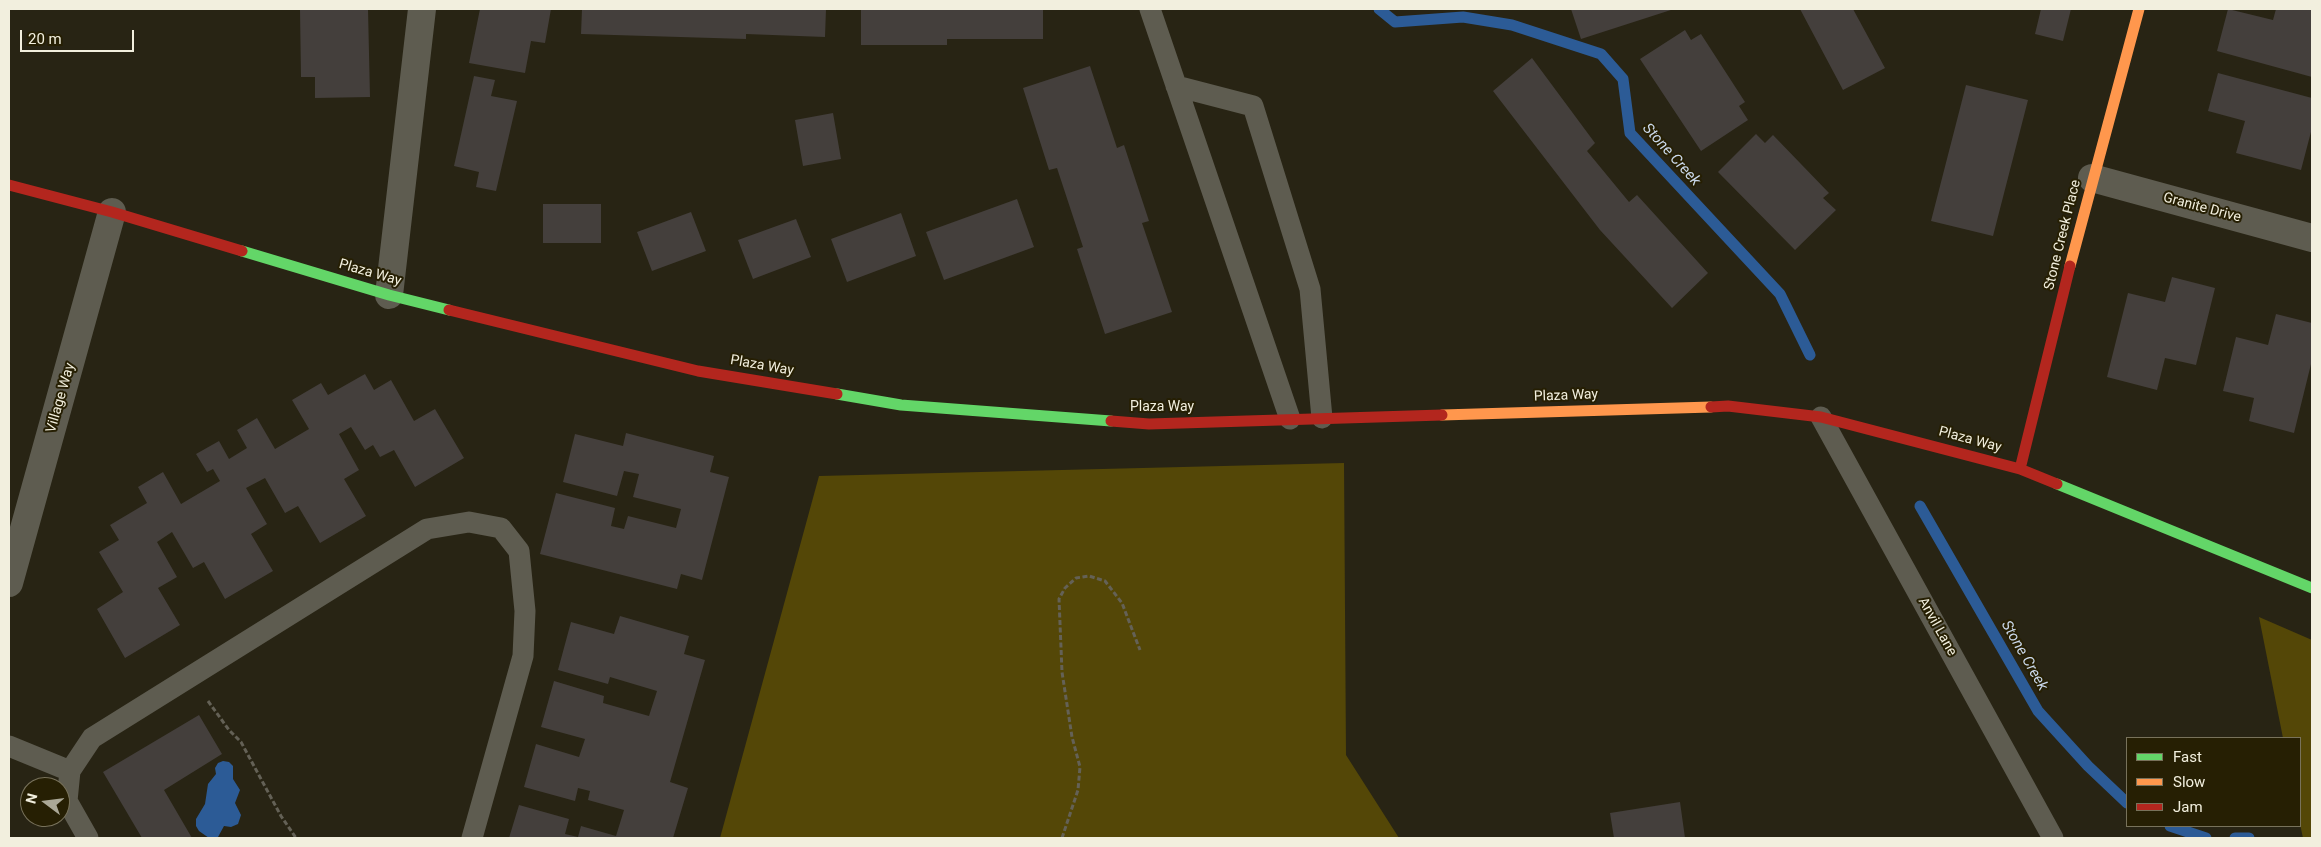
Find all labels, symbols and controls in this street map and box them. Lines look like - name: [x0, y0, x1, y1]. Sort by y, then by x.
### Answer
- scale bar: [22, 20, 136, 52]
- text: 20 m: [28, 30, 62, 48]
- water label: Stone Creek: [1638, 120, 1704, 190]
- street label: Stone Creek Place: [2041, 178, 2085, 292]
- street label: Granite Drive: [2161, 190, 2243, 226]
- street label: Plaza Way: [337, 256, 403, 290]
- street label: Plaza Way: [729, 352, 795, 380]
- street label: Village Way: [43, 361, 79, 435]
- street label: Plaza Way: [1534, 386, 1598, 406]
- street label: Plaza Way: [1130, 399, 1194, 415]
- street label: Plaza Way: [1937, 424, 2003, 456]
- street label: Anvil Lane: [1914, 595, 1960, 659]
- water label: Stone Creek: [1997, 618, 2051, 694]
- legend: [2126, 737, 2301, 827]
- text: Fast: [2173, 748, 2202, 766]
- text: Slow: [2173, 773, 2205, 791]
- north arrow: [20, 777, 70, 827]
- text: N: [22, 792, 40, 805]
- text: Jam: [2173, 798, 2203, 816]

